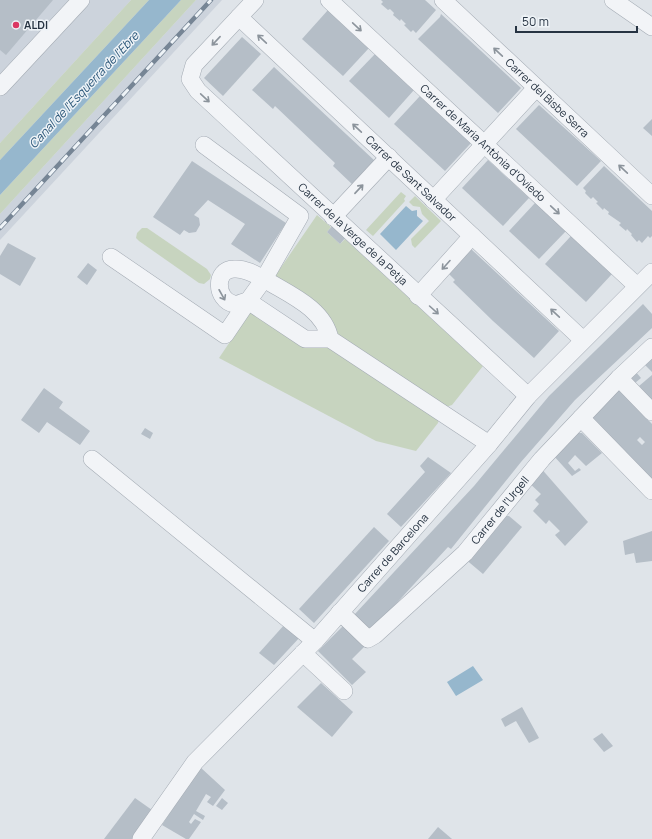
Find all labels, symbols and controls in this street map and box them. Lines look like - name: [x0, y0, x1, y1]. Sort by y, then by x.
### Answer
- scale bar: [516, 8, 637, 34]
- text: 50 m: [522, 13, 549, 30]
- place label: ALDI: [24, 17, 48, 32]
- marker: ALDI: [11, 20, 21, 30]
- one-way arrow: [352, 22, 363, 31]
- water label: Canal de l'Esquerra de l'Ebre: [25, 27, 143, 152]
- one-way arrow: [257, 35, 267, 44]
- one-way arrow: [211, 36, 221, 46]
- one-way arrow: [493, 47, 503, 57]
- street label: Carrer del Bisbe Serra: [503, 55, 593, 140]
- street label: Carrer de Maria Antònia d'Oviedo: [417, 81, 550, 205]
- one-way arrow: [200, 94, 210, 103]
- one-way arrow: [353, 124, 363, 133]
- street label: Carrer de Sant Salvador: [363, 132, 460, 225]
- one-way arrow: [619, 165, 629, 174]
- street label: Carrer de la Verge de la Petja: [295, 179, 411, 288]
- one-way arrow: [355, 183, 364, 194]
- one-way arrow: [550, 206, 560, 215]
- one-way arrow: [441, 260, 451, 270]
- one-way arrow: [219, 289, 227, 301]
- one-way arrow: [429, 306, 439, 315]
- one-way arrow: [549, 308, 560, 317]
- street label: Carrer de l'Urgell: [467, 473, 532, 547]
- street label: Carrer de Barcelona: [354, 510, 431, 595]

